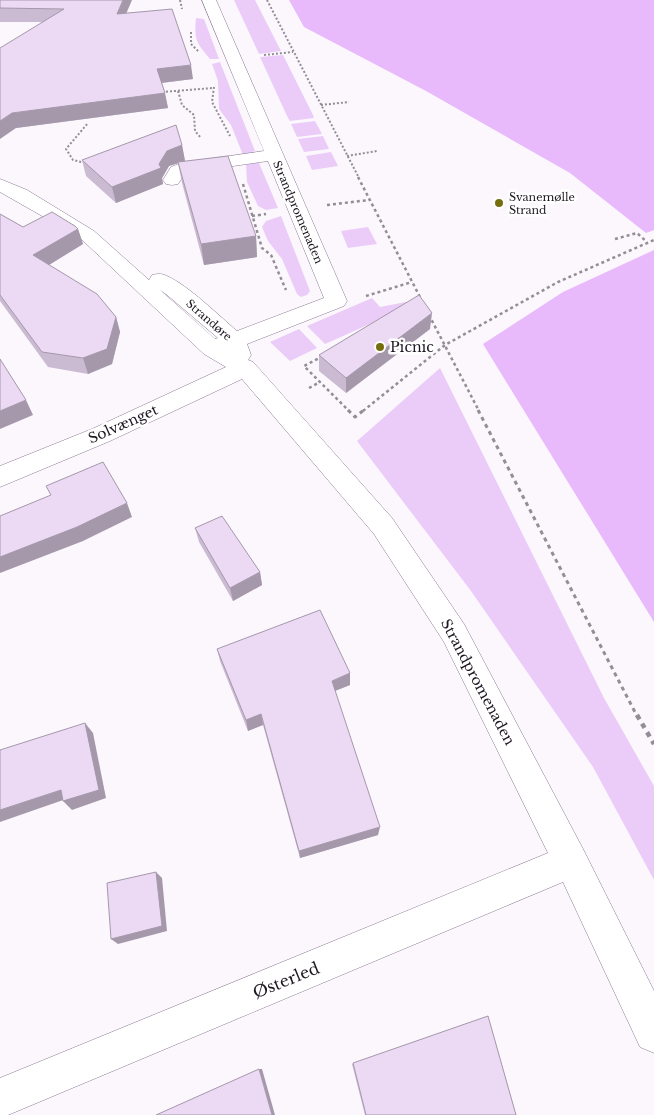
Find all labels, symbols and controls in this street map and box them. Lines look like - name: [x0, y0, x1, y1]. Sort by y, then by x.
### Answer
- street label: Strandpromenaden: [270, 158, 326, 266]
- place label: Svanemølle Strand: [509, 190, 575, 217]
- marker: Svanemølle Strand: [493, 197, 505, 209]
- street label: Strandøre: [183, 296, 235, 344]
- place label: Picnic: [390, 338, 434, 356]
- marker: Picnic: [374, 341, 386, 353]
- street label: Solvænget: [85, 400, 161, 447]
- street label: Strandpromenaden: [437, 616, 519, 749]
- street label: Østerled: [250, 957, 323, 1002]

